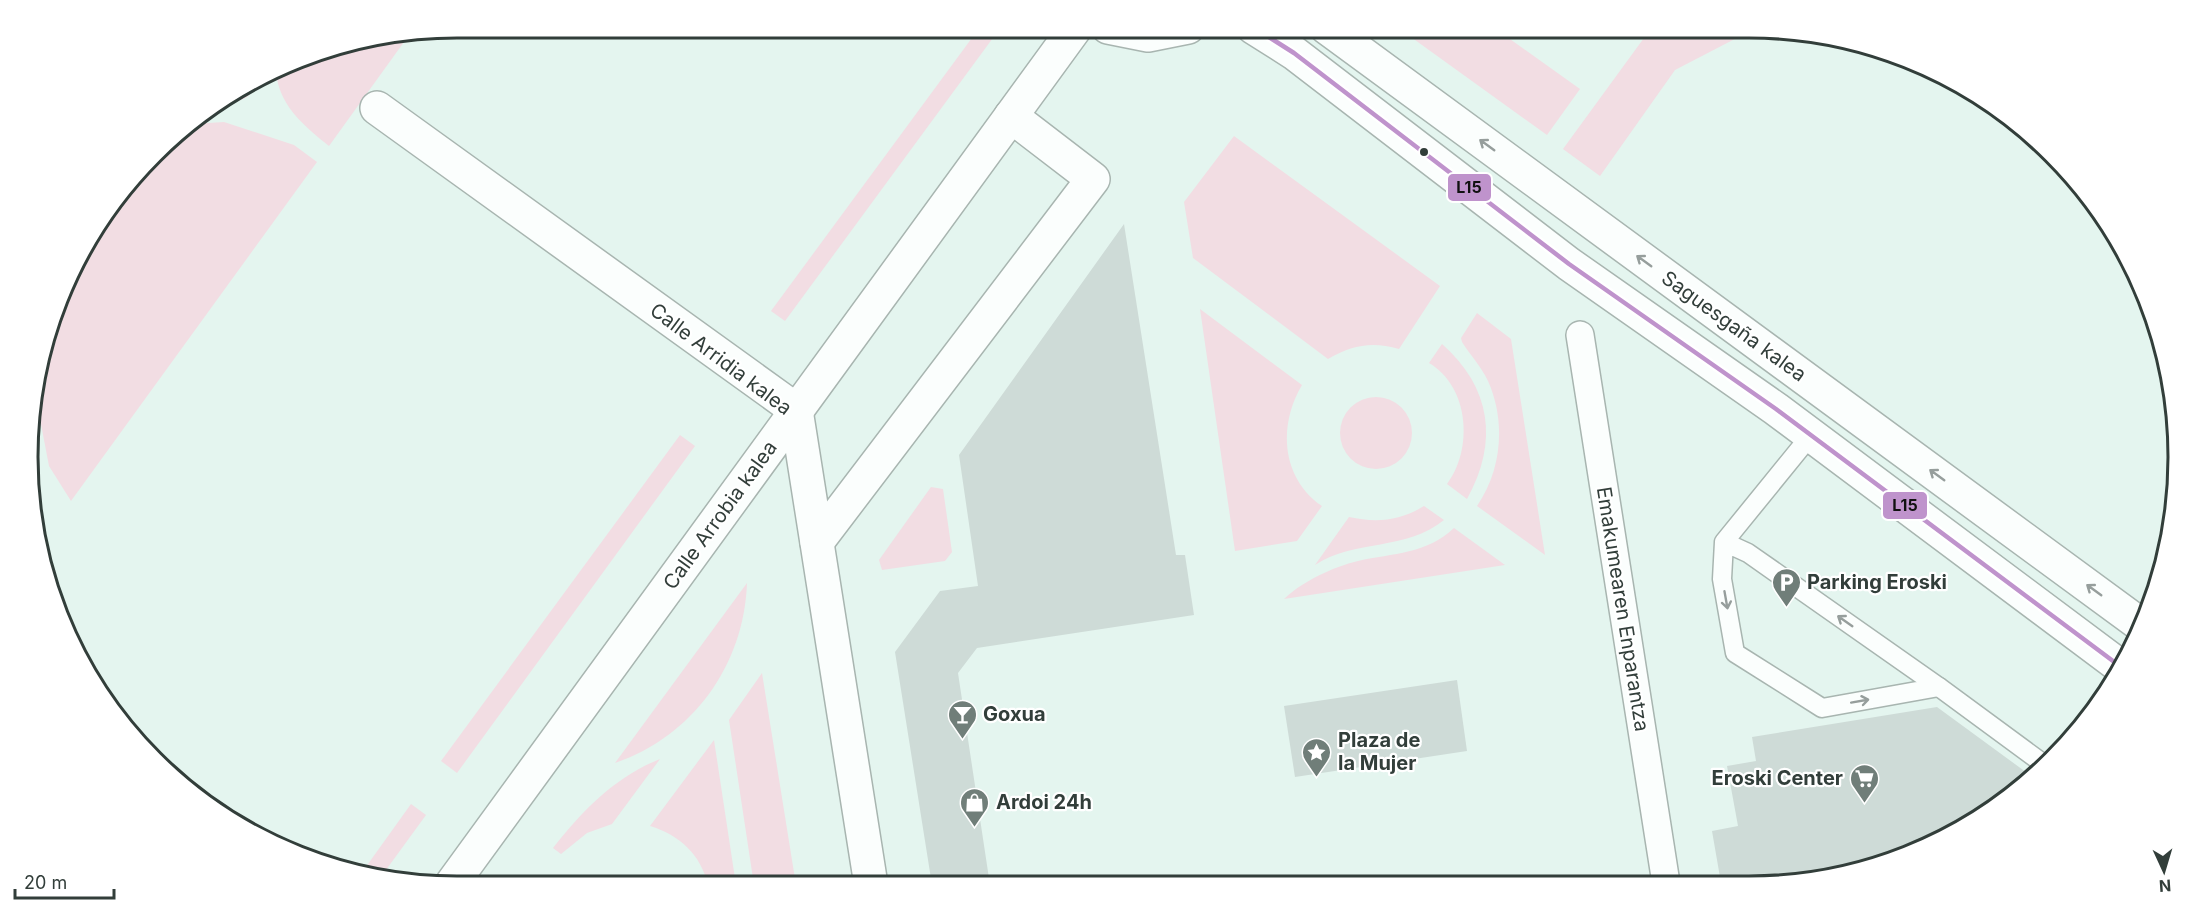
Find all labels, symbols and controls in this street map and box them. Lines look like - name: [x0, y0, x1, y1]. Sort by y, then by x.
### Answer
- one-way arrow: [1479, 139, 1495, 152]
- unlabelled marker: [1418, 146, 1430, 158]
- line badge: L15: [1447, 173, 1492, 202]
- text: L15: [1456, 177, 1482, 197]
- one-way arrow: [1636, 254, 1652, 267]
- street label: Saguesgaña kalea: [1657, 266, 1811, 386]
- street label: Calle Arridia kalea: [645, 298, 797, 420]
- street label: Calle Arrobia kalea: [658, 436, 782, 594]
- one-way arrow: [1929, 469, 1945, 481]
- street label: Emakumearen Enparantza: [1592, 485, 1654, 733]
- line badge: L15: [1882, 491, 1928, 520]
- text: L15: [1892, 495, 1918, 515]
- parking icon: Parking Eroski: [1770, 566, 1802, 608]
- place label: Parking Eroski: [1807, 570, 1947, 594]
- one-way arrow: [2087, 584, 2103, 596]
- one-way arrow: [1721, 590, 1732, 610]
- one-way arrow: [1837, 615, 1853, 627]
- one-way arrow: [1850, 695, 1869, 706]
- bar icon: Goxua: [946, 698, 978, 740]
- place label: Goxua: [983, 702, 1046, 726]
- place label: Plaza de la Mujer: [1338, 728, 1420, 775]
- place icon: Plaza de la Mujer: [1301, 736, 1333, 778]
- supermarket icon: Eroski Center: [1848, 762, 1880, 804]
- place label: Eroski Center: [1712, 766, 1843, 790]
- shop icon: Ardoi 24h: [959, 786, 991, 828]
- place label: Ardoi 24h: [996, 790, 1092, 814]
- north arrow: [2134, 841, 2194, 901]
- scale bar: [15, 862, 114, 900]
- text: 20 m: [24, 872, 67, 893]
- text: N: [2158, 876, 2172, 896]

